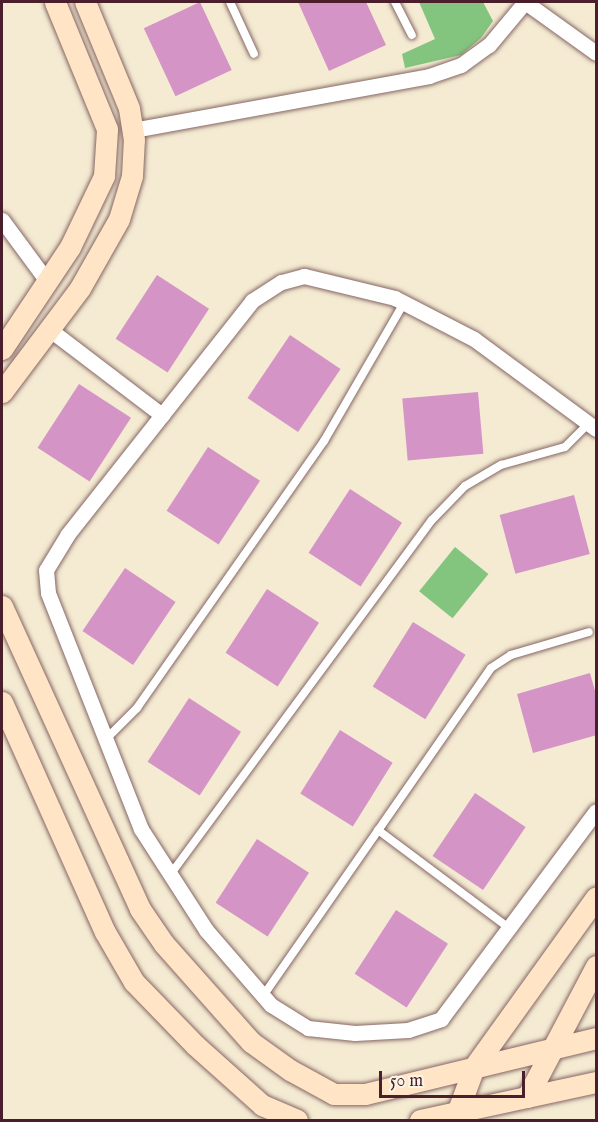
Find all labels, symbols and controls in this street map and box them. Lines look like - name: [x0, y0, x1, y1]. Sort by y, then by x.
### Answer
- scale bar: [382, 1059, 528, 1097]
- text: 50 m: [390, 1070, 423, 1093]

